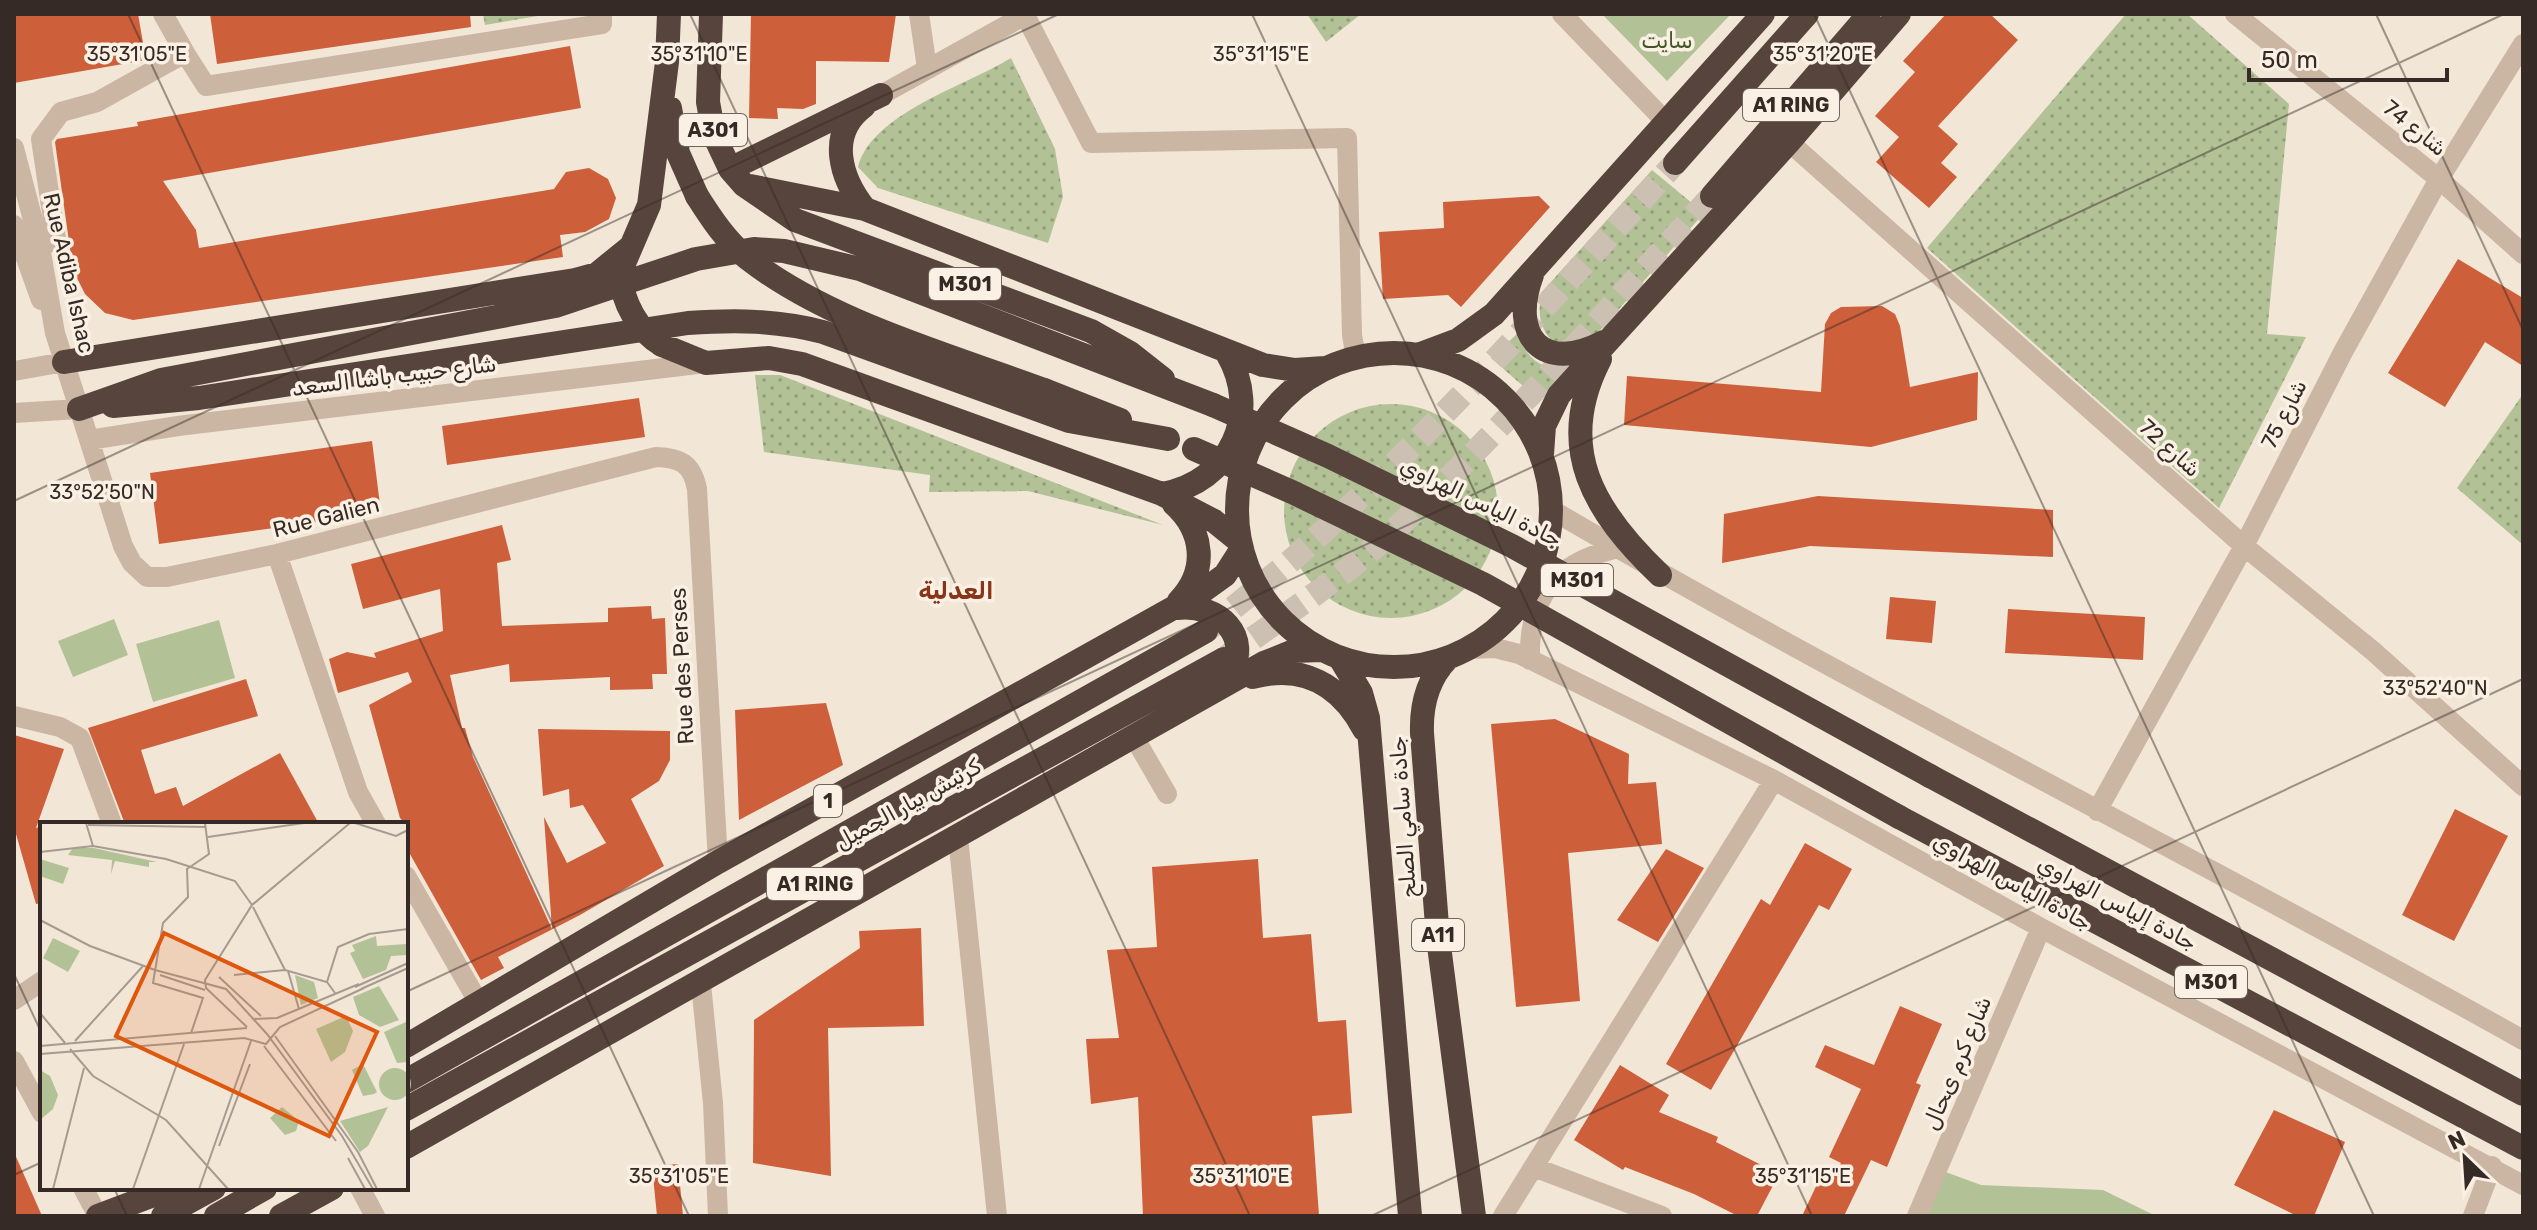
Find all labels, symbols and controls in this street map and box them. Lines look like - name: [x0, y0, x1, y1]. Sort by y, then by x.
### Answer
- park label: سايت: [1641, 27, 1693, 54]
- scale bar: [2249, 32, 2447, 82]
- text: 35°31'05"E: [87, 42, 187, 66]
- text: 35°31'10"E: [650, 42, 748, 66]
- text: 35°31'15"E: [1213, 42, 1309, 66]
- text: 35°31'20"E: [1773, 42, 1873, 66]
- text: 50 m: [2261, 46, 2318, 74]
- road number: A1 RING: [1743, 89, 1839, 121]
- street label: شارع 74: [2376, 94, 2452, 163]
- road number: A301: [679, 114, 747, 146]
- street label: Rue Adiba Ishac: [37, 190, 101, 356]
- road number: M301: [929, 268, 1001, 300]
- street label: شارع حبيب باشا السعد: [290, 350, 498, 404]
- street label: شارع 75: [2255, 375, 2315, 454]
- street label: شارع 72: [2132, 413, 2206, 484]
- street label: جادة الياس الهراوي: [1395, 451, 1566, 555]
- text: 33°52'50"N: [49, 480, 155, 504]
- street label: Rue Galien: [270, 491, 382, 543]
- road number: M301: [1541, 564, 1613, 596]
- district label: العدلية: [919, 577, 993, 605]
- street label: Rue des Perses: [664, 587, 700, 745]
- text: 33°52'40"N: [2382, 676, 2488, 700]
- street label: جادة سامي الصلح: [1384, 735, 1425, 899]
- street label: كرنيش بيار الجميل: [830, 753, 986, 855]
- road number: 1: [814, 785, 842, 817]
- inset map: [40, 822, 408, 1190]
- street label: جادة الياس الهراوي: [1927, 828, 2096, 938]
- street label: جادة إلياس الهراوي: [2032, 850, 2201, 958]
- road number: A1 RING: [767, 868, 863, 900]
- road number: A11: [1412, 919, 1464, 951]
- road number: M301: [2175, 966, 2247, 998]
- street label: شارع كرم ىحال: [1917, 992, 1999, 1135]
- north arrow: [2425, 1118, 2505, 1198]
- text: N: [2444, 1125, 2470, 1156]
- text: 35°31'05"E: [629, 1164, 729, 1188]
- text: 35°31'10"E: [1192, 1164, 1290, 1188]
- text: 35°31'15"E: [1755, 1164, 1851, 1188]

